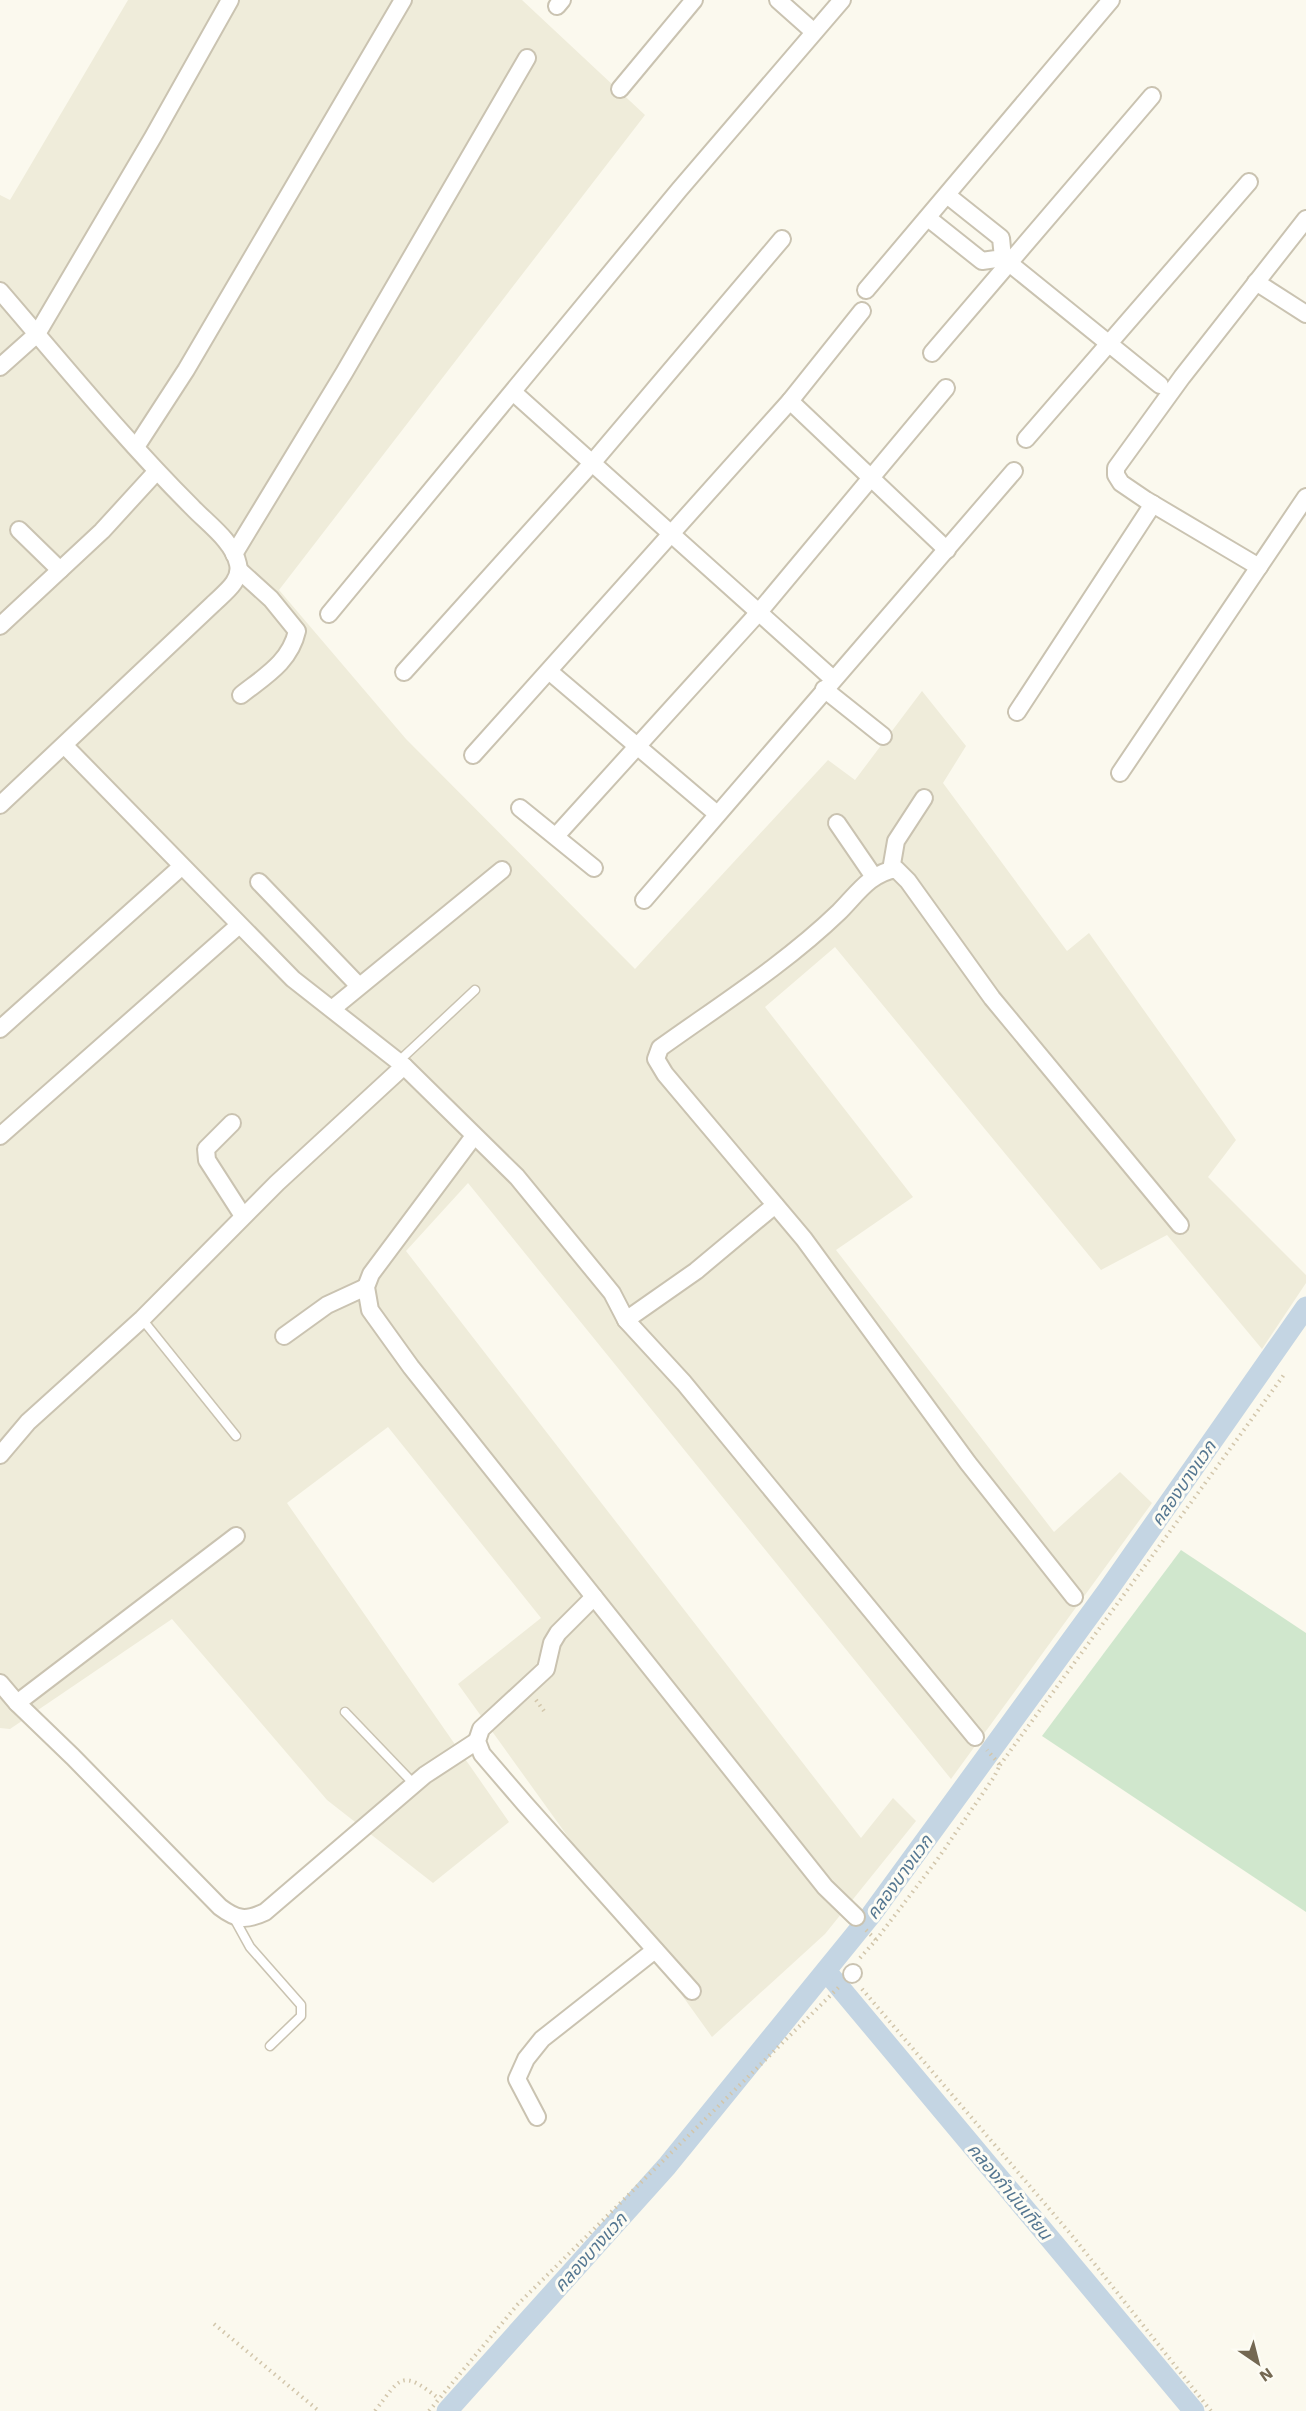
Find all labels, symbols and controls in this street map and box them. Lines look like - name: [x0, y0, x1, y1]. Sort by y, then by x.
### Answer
- water label: คลองบางแวก: [1146, 1435, 1221, 1530]
- water label: คลองบางแวก: [861, 1830, 937, 1923]
- water label: คลองกำนันเทียน: [964, 2138, 1057, 2244]
- water label: คลองบางแวก: [549, 2207, 632, 2296]
- north arrow: [1228, 2333, 1288, 2393]
- text: N: [1256, 2364, 1277, 2386]

